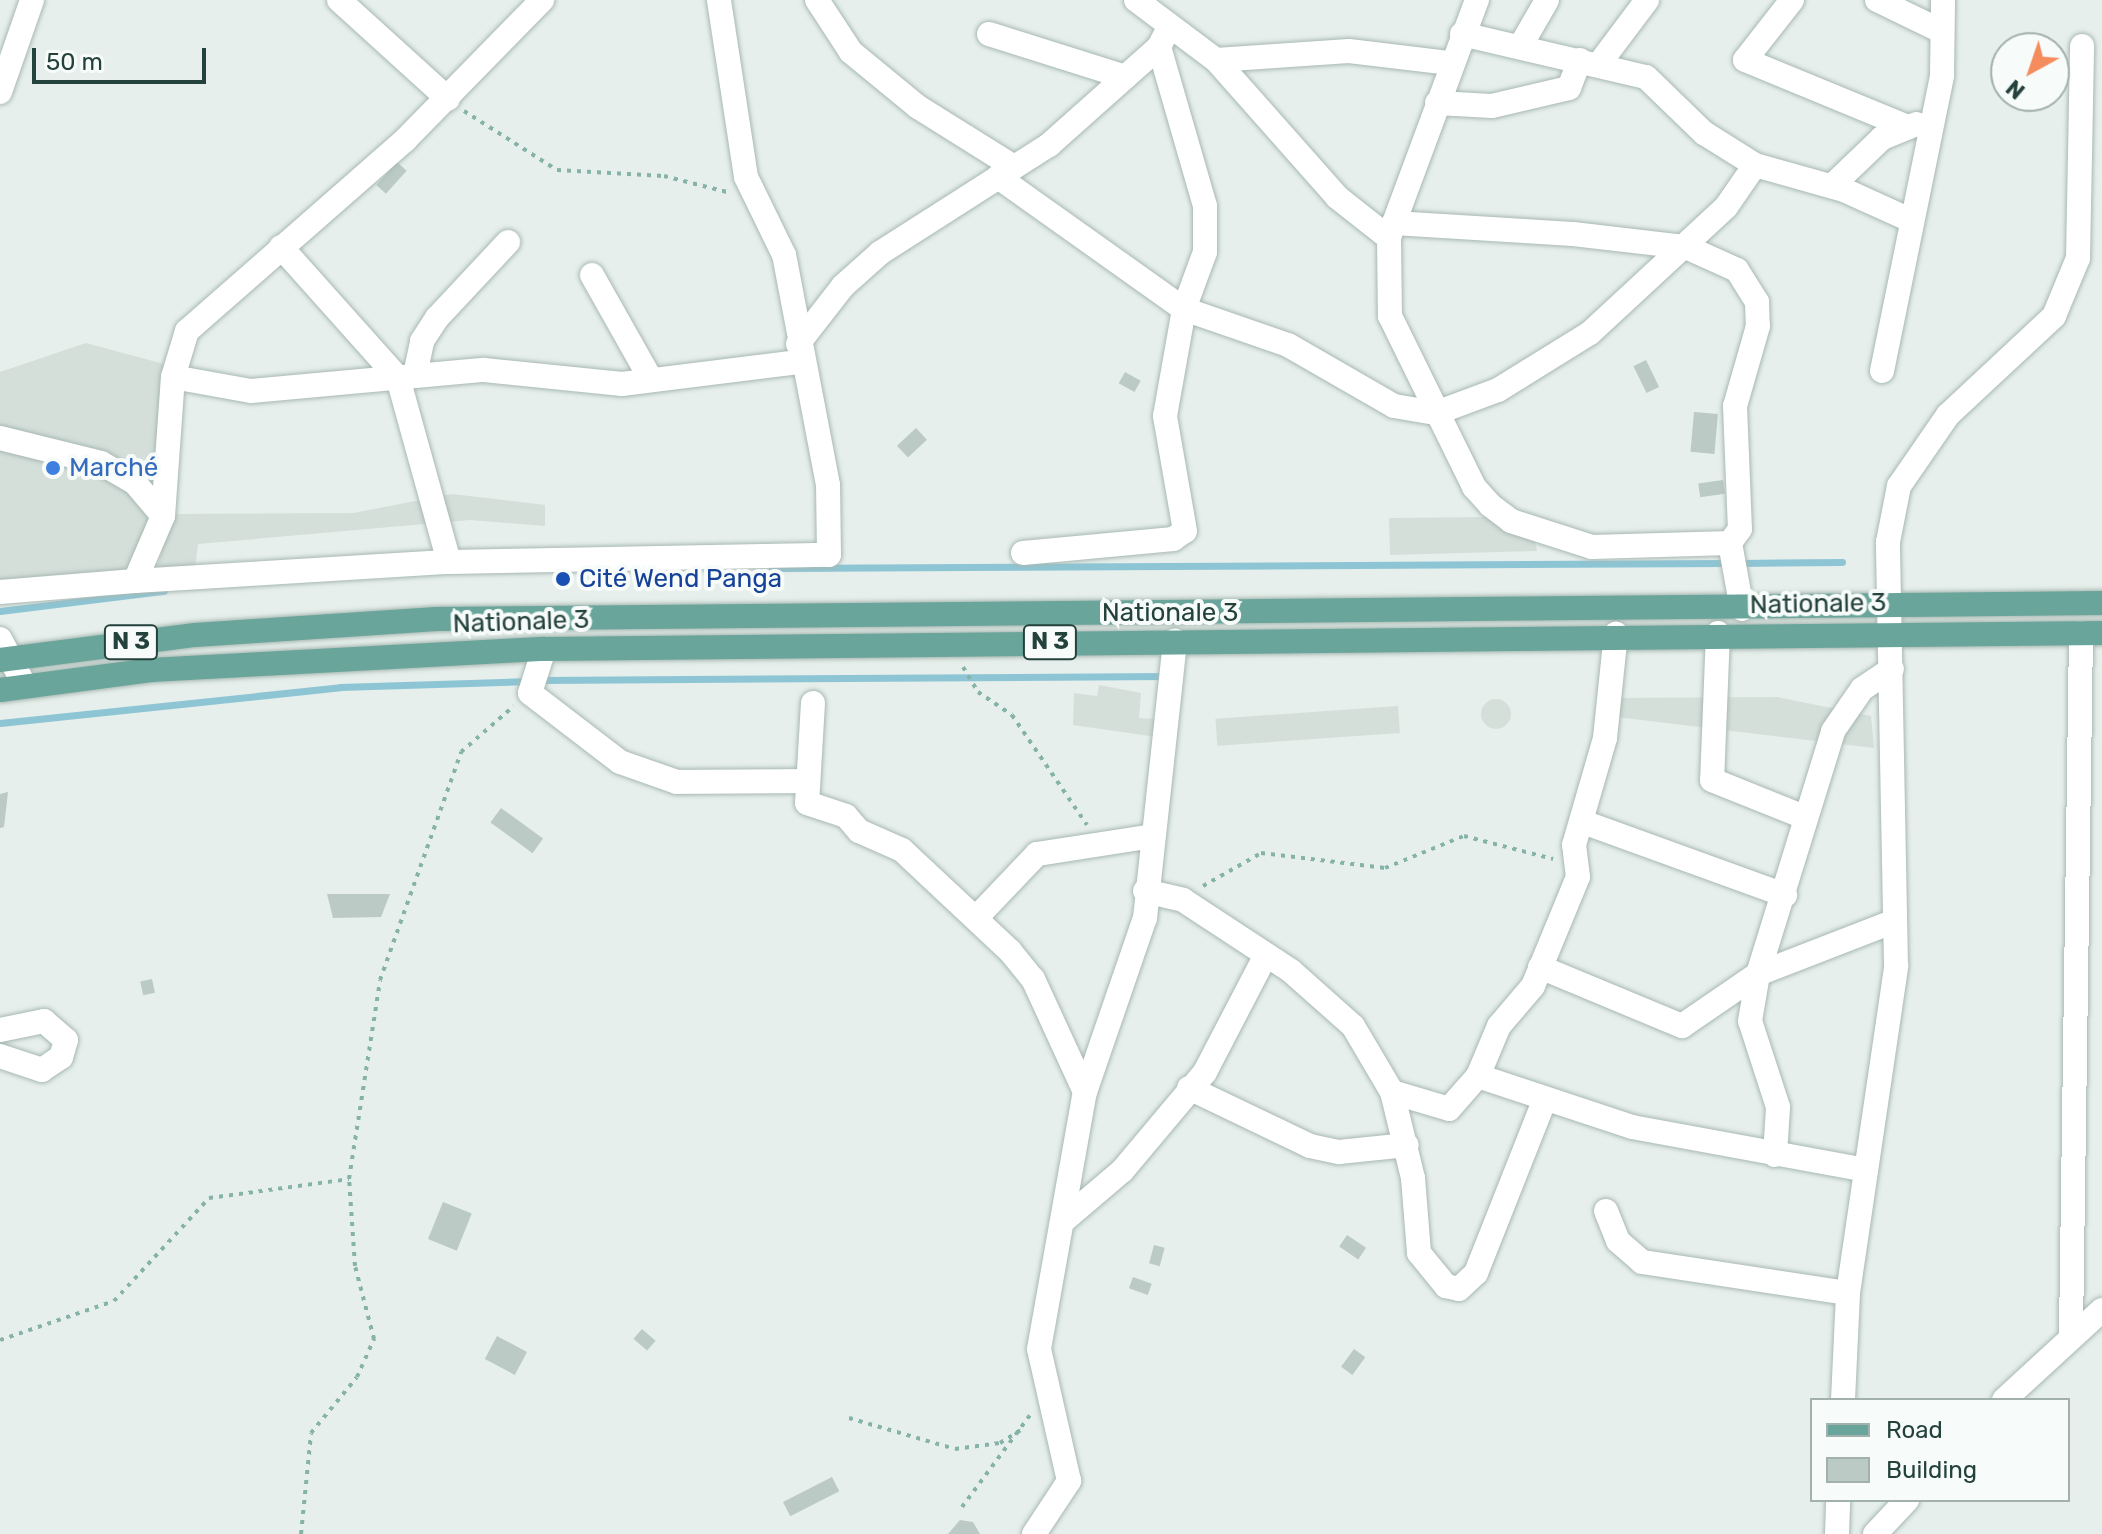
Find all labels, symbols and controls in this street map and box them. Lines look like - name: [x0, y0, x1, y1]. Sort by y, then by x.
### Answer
- scale bar: [36, 32, 210, 82]
- north arrow: [1990, 32, 2070, 112]
- text: 50 m: [46, 48, 103, 76]
- text: N: [2001, 74, 2030, 105]
- place label: Marché: [69, 452, 158, 484]
- marker: Marché: [44, 459, 62, 477]
- place label: Cité Wend Panga: [579, 563, 783, 595]
- marker: Cité Wend Panga: [554, 570, 572, 588]
- street label: Nationale 3: [1749, 587, 1887, 621]
- street label: Nationale 3: [1102, 597, 1238, 629]
- street label: Nationale 3: [452, 604, 590, 640]
- road number: N 3: [103, 622, 159, 662]
- road number: N 3: [1022, 622, 1078, 662]
- legend: [1810, 1398, 2070, 1502]
- text: Road: [1886, 1416, 1943, 1444]
- text: Building: [1886, 1456, 1977, 1484]

